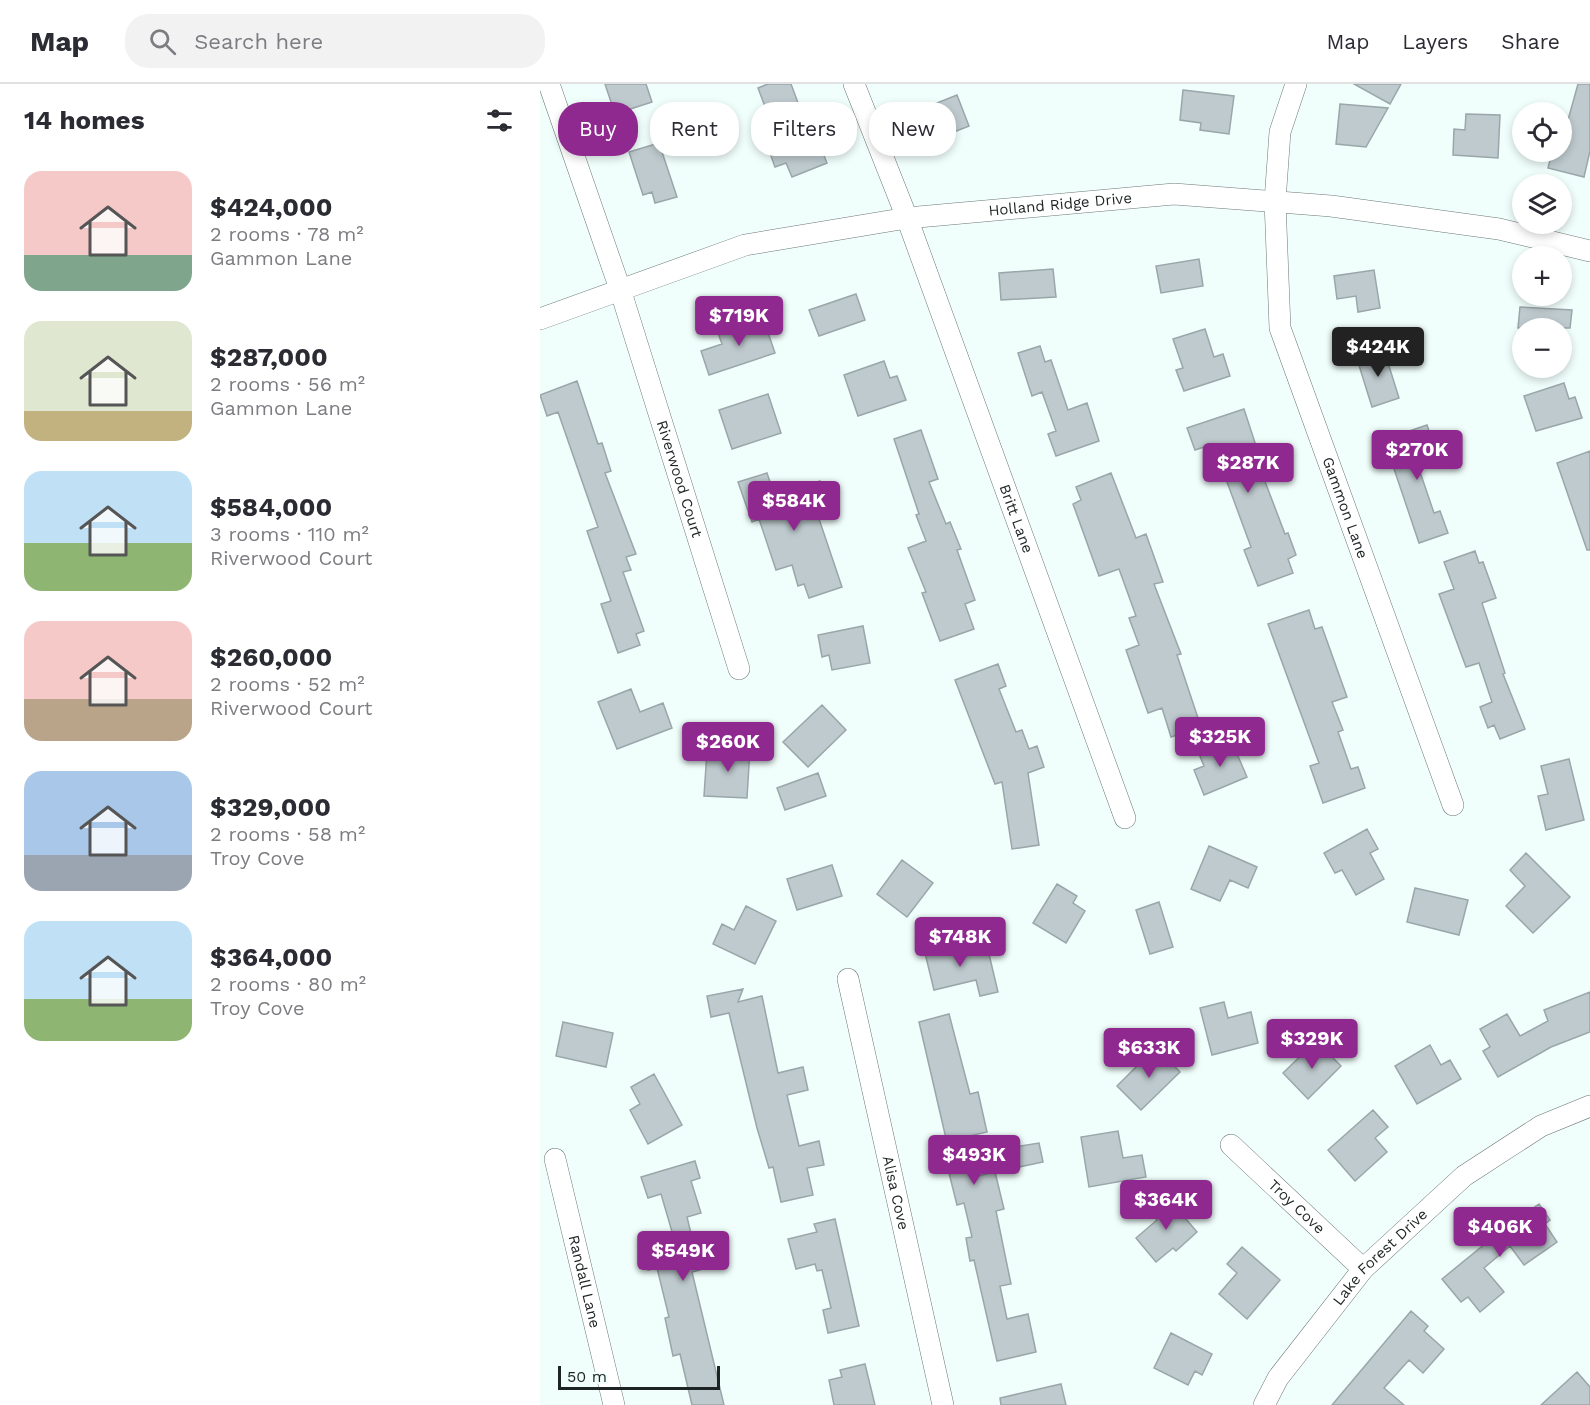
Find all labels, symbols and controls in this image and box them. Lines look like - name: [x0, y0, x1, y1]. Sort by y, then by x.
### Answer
- search box: [125, 14, 545, 68]
- text: Map: [30, 25, 89, 58]
- icon: search: [146, 25, 179, 58]
- text: Search here: [194, 29, 323, 54]
- text: Map: [1326, 29, 1369, 54]
- text: Layers: [1402, 29, 1468, 54]
- text: Share: [1501, 29, 1560, 54]
- chip: Buy: [558, 102, 638, 156]
- chip: Rent: [650, 102, 739, 156]
- chip: Filters: [751, 102, 857, 156]
- chip: New: [869, 102, 956, 156]
- map controls: [1512, 102, 1572, 378]
- button: locate: [1512, 102, 1572, 162]
- icon: filters: [483, 104, 516, 137]
- text: 14 homes: [24, 105, 145, 135]
- button: layers: [1512, 174, 1572, 234]
- street label: Holland Ridge Drive: [988, 189, 1133, 220]
- text: $424,000: [210, 192, 333, 222]
- icon: home: [72, 195, 144, 267]
- text: 2 rooms · 78 m²: [210, 222, 364, 246]
- text: Gammon Lane: [210, 246, 352, 270]
- button: +: [1512, 246, 1572, 306]
- pin: $719K: [697, 296, 781, 347]
- text: $719K: [709, 303, 769, 327]
- button: −: [1512, 318, 1572, 378]
- pin: $424K: [1336, 327, 1420, 378]
- text: $424K: [1346, 334, 1410, 358]
- text: $287,000: [210, 342, 328, 372]
- icon: home: [72, 345, 144, 417]
- text: 2 rooms · 56 m²: [210, 372, 365, 396]
- text: Gammon Lane: [210, 396, 352, 420]
- street label: Riverwood Court: [653, 418, 707, 540]
- pin: $270K: [1375, 430, 1459, 481]
- text: $270K: [1386, 437, 1448, 461]
- pin: $287K: [1206, 443, 1290, 494]
- text: $287K: [1217, 450, 1279, 474]
- street label: Gammon Lane: [1318, 454, 1372, 561]
- pin: $584K: [752, 481, 836, 532]
- street label: Britt Lane: [995, 482, 1037, 556]
- text: $584K: [762, 488, 826, 512]
- text: $584,000: [210, 492, 332, 522]
- icon: home: [72, 495, 144, 567]
- text: 3 rooms · 110 m²: [210, 522, 369, 546]
- text: Riverwood Court: [210, 546, 372, 570]
- text: $260,000: [210, 642, 332, 672]
- icon: home: [72, 645, 144, 717]
- text: 2 rooms · 52 m²: [210, 672, 365, 696]
- text: Riverwood Court: [210, 696, 372, 720]
- pin: $325K: [1178, 717, 1262, 768]
- pin: $260K: [686, 722, 770, 773]
- text: $325K: [1189, 724, 1251, 748]
- text: $260K: [696, 729, 760, 753]
- text: $329,000: [210, 792, 331, 822]
- icon: home: [72, 795, 144, 867]
- text: 2 rooms · 58 m²: [210, 822, 365, 846]
- text: Troy Cove: [210, 846, 305, 870]
- pin: $748K: [918, 917, 1002, 968]
- text: $748K: [929, 924, 991, 948]
- text: $364,000: [210, 942, 332, 972]
- icon: home: [72, 945, 144, 1017]
- text: 2 rooms · 80 m²: [210, 972, 366, 996]
- text: Troy Cove: [210, 996, 305, 1020]
- pin: $329K: [1270, 1019, 1354, 1070]
- text: $329K: [1281, 1026, 1343, 1050]
- pin: $633K: [1107, 1028, 1191, 1079]
- text: $633K: [1118, 1035, 1180, 1059]
- pin: $493K: [932, 1135, 1016, 1186]
- text: $493K: [942, 1142, 1006, 1166]
- street label: Alisa Cove: [879, 1154, 913, 1232]
- street label: Troy Cove: [1265, 1176, 1329, 1237]
- pin: $364K: [1124, 1180, 1208, 1231]
- text: $364K: [1134, 1187, 1198, 1211]
- street label: Lake Forest Drive: [1329, 1205, 1431, 1309]
- pin: $406K: [1458, 1207, 1542, 1258]
- text: $406K: [1468, 1214, 1532, 1238]
- pin: $549K: [641, 1231, 725, 1282]
- street label: Randall Lane: [565, 1233, 604, 1330]
- text: $549K: [651, 1238, 715, 1262]
- scale bar: [558, 1363, 720, 1390]
- text: 50 m: [567, 1367, 607, 1386]

